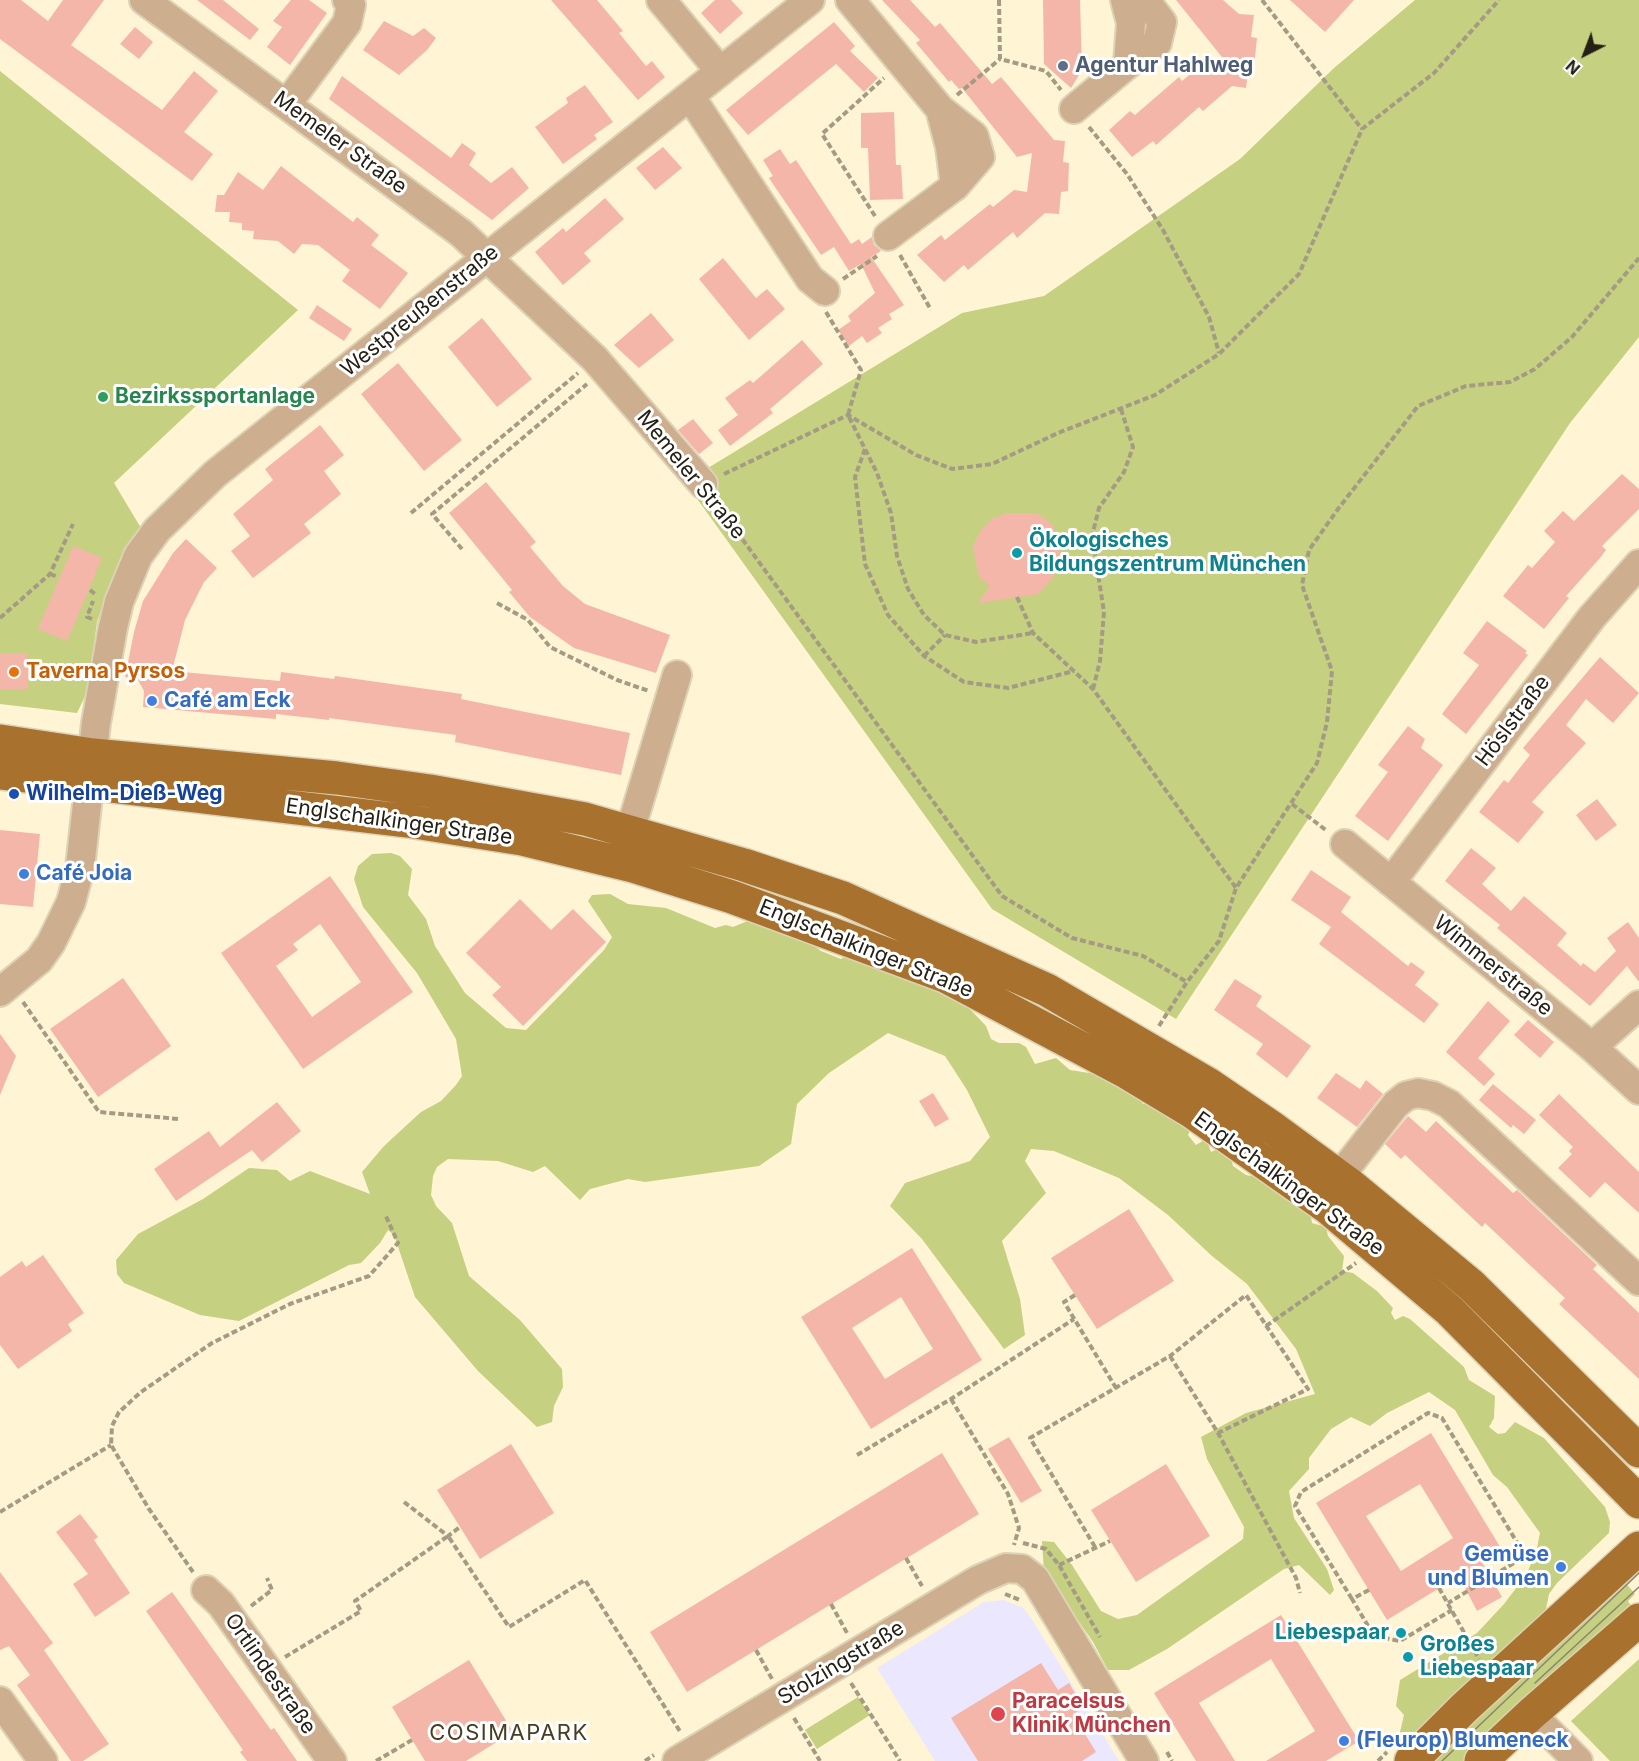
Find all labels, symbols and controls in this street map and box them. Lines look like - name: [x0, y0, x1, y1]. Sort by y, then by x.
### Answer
- north arrow: [1555, 24, 1615, 84]
- place label: Agentur Hahlweg: [1075, 53, 1253, 79]
- text: N: [1562, 56, 1584, 79]
- marker: Agentur Hahlweg: [1056, 59, 1070, 73]
- street label: Memeler Straße: [269, 86, 411, 200]
- street label: Westpreußenstraße: [336, 240, 504, 382]
- place label: Bezirkssportanlage: [115, 384, 315, 410]
- marker: Bezirkssportanlage: [96, 390, 110, 404]
- street label: Memeler Straße: [631, 406, 751, 544]
- place label: Ökologisches Bildungszentrum München: [1029, 528, 1306, 578]
- marker: Ökologisches Bildungszentrum München: [1010, 546, 1024, 560]
- place label: Taverna Pyrsos: [26, 659, 185, 685]
- marker: Taverna Pyrsos: [7, 665, 21, 679]
- street label: Höslstraße: [1471, 671, 1555, 771]
- place label: Café am Eck: [164, 688, 291, 714]
- marker: Café am Eck: [145, 694, 159, 708]
- place label: Wilhelm-Dieß-Weg: [26, 781, 222, 807]
- marker: Wilhelm-Dieß-Weg: [7, 787, 21, 801]
- street label: Englschalkinger Straße: [284, 794, 514, 850]
- place label: Café Joia: [36, 861, 132, 887]
- marker: Café Joia: [17, 867, 31, 881]
- street label: Englschalkinger Straße: [755, 895, 977, 1003]
- street label: Wimmerstraße: [1429, 910, 1557, 1022]
- street label: Englschalkinger Straße: [1189, 1107, 1389, 1261]
- place label: Gemüse und Blumen: [1427, 1542, 1549, 1592]
- marker: Gemüse und Blumen: [1554, 1560, 1568, 1574]
- street label: Ortlindestraße: [219, 1609, 321, 1739]
- street label: Stolzingstraße: [773, 1615, 909, 1711]
- place label: Liebespaar: [1275, 1620, 1389, 1646]
- marker: Liebespaar: [1394, 1626, 1408, 1640]
- place label: Großes Liebespaar: [1420, 1632, 1534, 1682]
- marker: Großes Liebespaar: [1401, 1650, 1415, 1664]
- place label: Paracelsus Klinik München: [1012, 1689, 1171, 1739]
- marker: Paracelsus Klinik München: [989, 1705, 1007, 1723]
- district label: COSIMAPARK: [429, 1720, 589, 1746]
- place label: (Fleurop) Blumeneck: [1356, 1728, 1569, 1754]
- marker: (Fleurop) Blumeneck: [1337, 1734, 1351, 1748]

